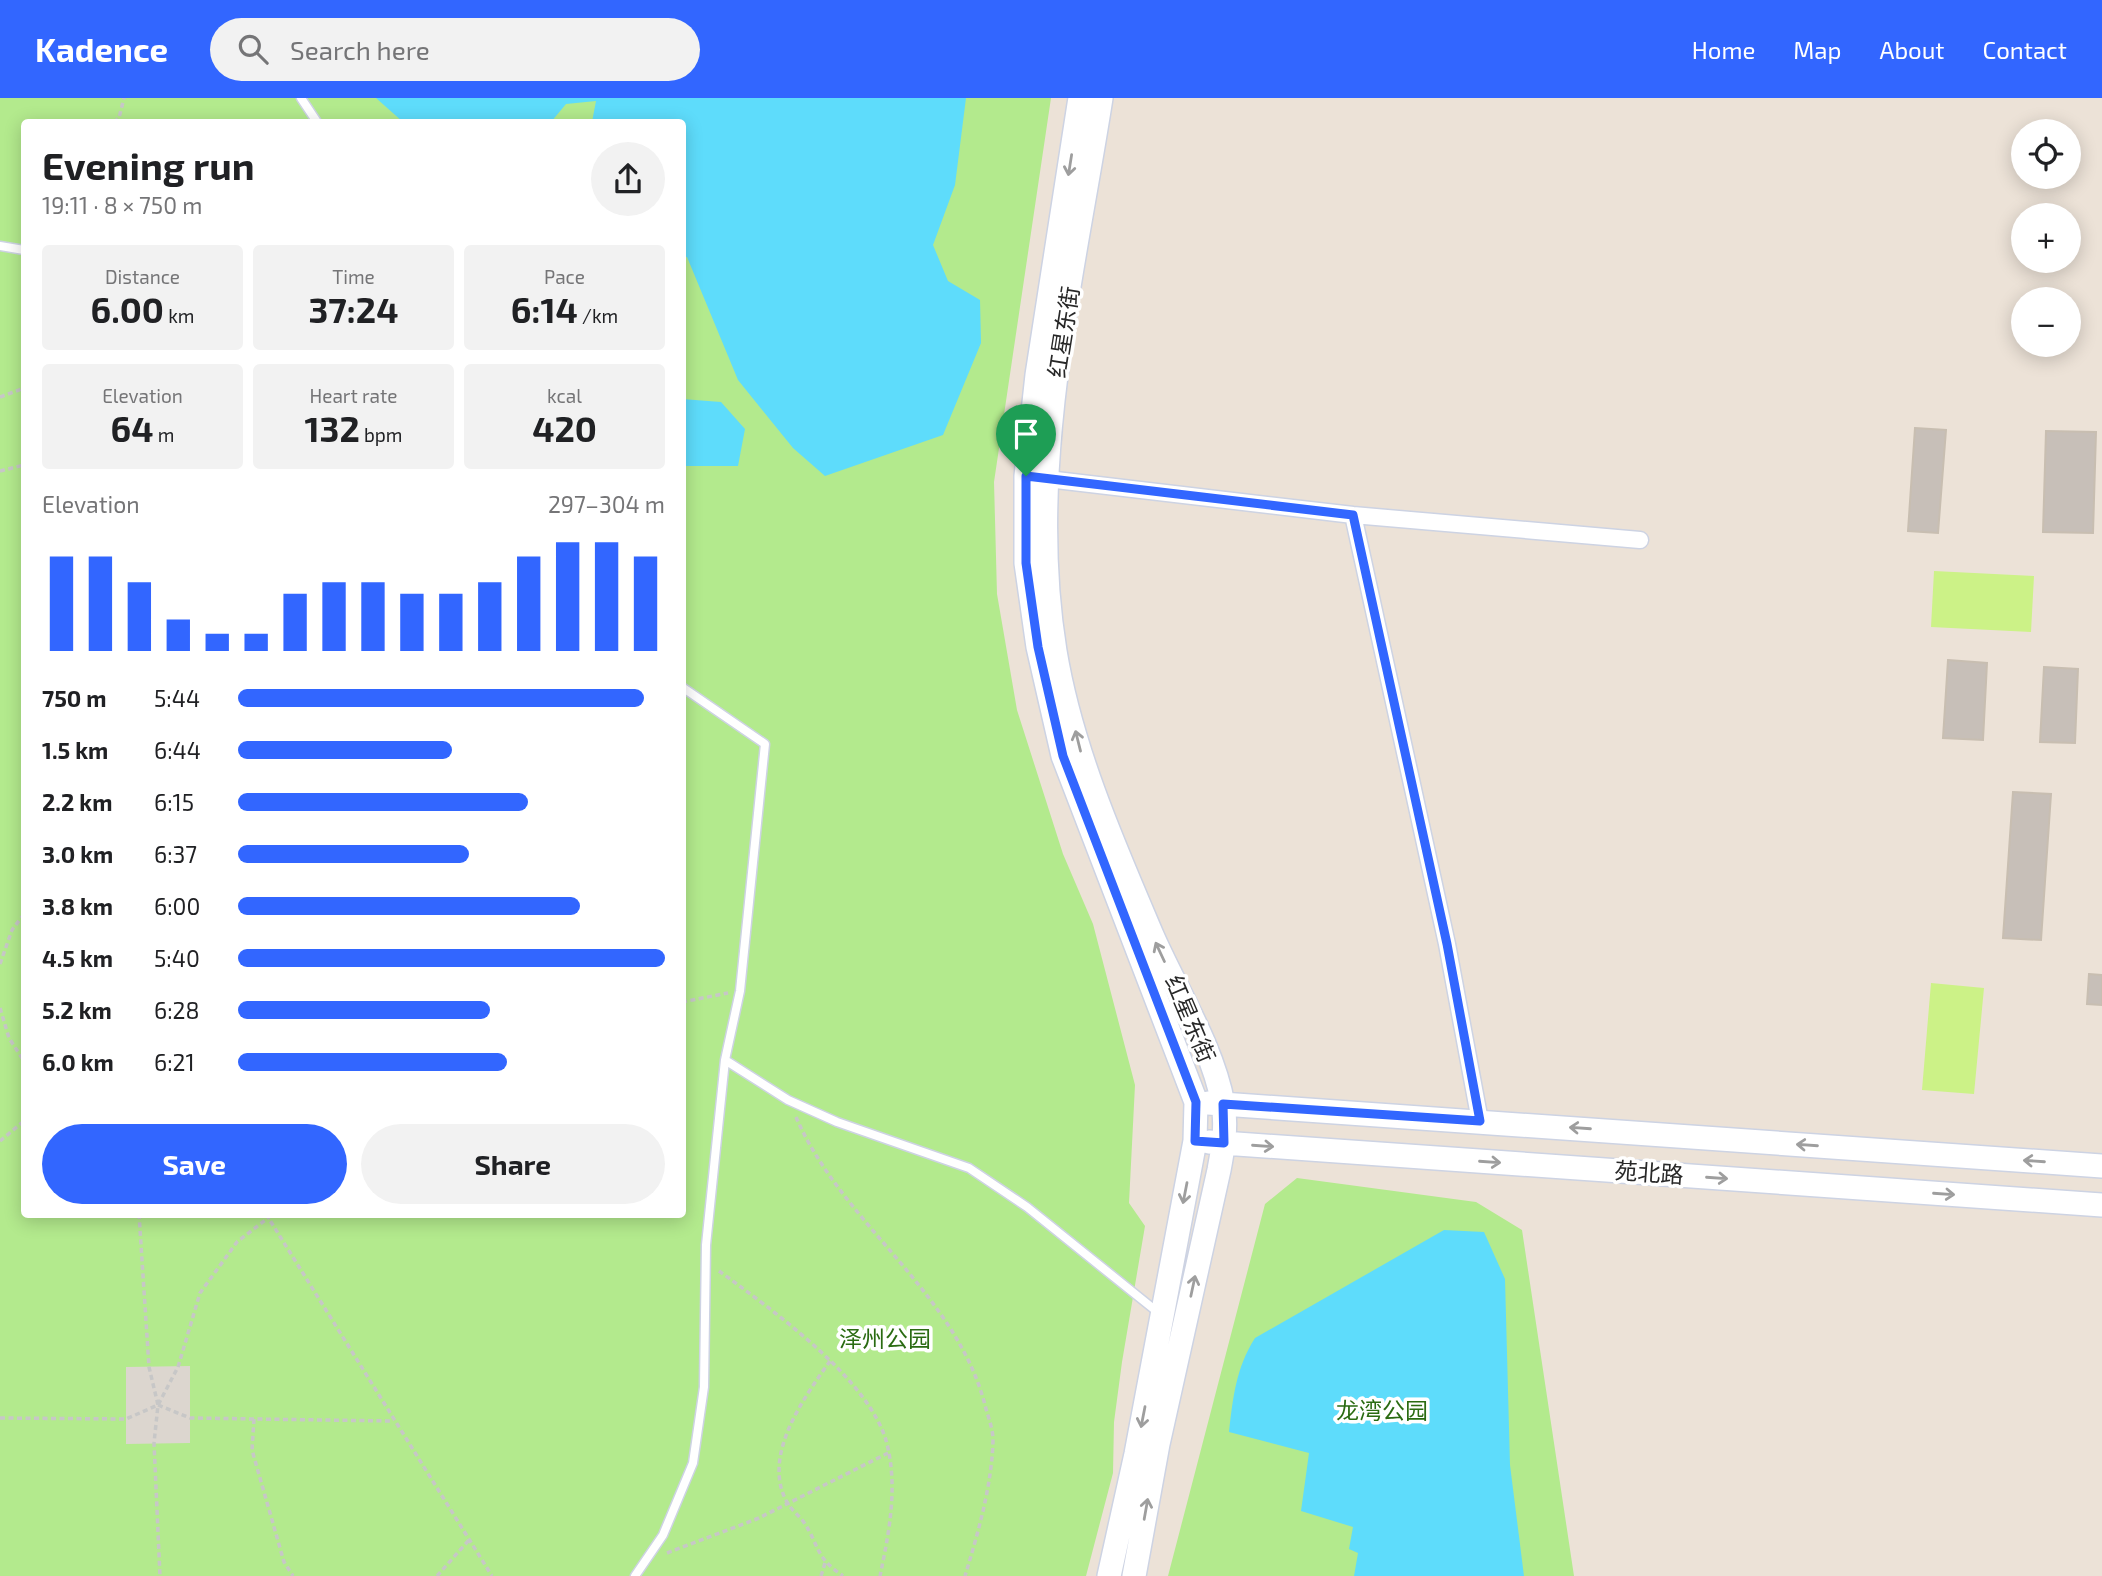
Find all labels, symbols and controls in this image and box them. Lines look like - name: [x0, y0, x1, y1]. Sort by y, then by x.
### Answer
- search box: [210, 18, 700, 81]
- text: Kadence: [35, 29, 168, 69]
- icon: search: [234, 30, 272, 68]
- text: Search here: [290, 34, 430, 65]
- text: Home: [1692, 35, 1755, 64]
- text: Map: [1793, 35, 1841, 64]
- text: About: [1879, 35, 1945, 64]
- text: Contact: [1983, 35, 2067, 64]
- map controls: [2011, 119, 2081, 357]
- button: locate: [2011, 119, 2081, 189]
- text: Evening run: [42, 142, 255, 188]
- button: share: [591, 142, 665, 216]
- one-way arrow: [1063, 154, 1076, 176]
- text: 19:11 · 8 × 750 m: [42, 191, 202, 219]
- button: +: [2011, 203, 2081, 273]
- text: Distance: [105, 265, 180, 288]
- text: Time: [332, 265, 375, 288]
- text: Pace: [544, 265, 585, 288]
- street label: 红星东街: [1042, 284, 1084, 379]
- button: −: [2011, 287, 2081, 357]
- text: 6.00: [91, 288, 164, 330]
- text: 37:24: [309, 288, 398, 330]
- text: 6:14: [511, 288, 578, 330]
- text: km: [164, 304, 194, 327]
- text: /km: [578, 304, 618, 327]
- text: Elevation: [102, 384, 183, 407]
- text: Heart rate: [310, 384, 397, 407]
- text: kcal: [547, 384, 582, 407]
- pin: [996, 404, 1056, 476]
- text: 64: [111, 407, 154, 449]
- text: 132: [304, 407, 360, 449]
- text: 420: [532, 407, 597, 449]
- icon: arrive: [1007, 415, 1045, 453]
- text: m: [154, 423, 174, 446]
- text: bpm: [360, 423, 403, 446]
- text: Elevation: [42, 490, 140, 518]
- text: 297–304 m: [548, 490, 665, 518]
- text: 750 m: [42, 684, 107, 712]
- text: 5:44: [154, 684, 200, 712]
- one-way arrow: [1071, 730, 1084, 752]
- text: 1.5 km: [42, 736, 108, 764]
- text: 6:44: [154, 736, 201, 764]
- text: 2.2 km: [42, 788, 112, 816]
- text: 6:15: [154, 788, 194, 816]
- text: 3.0 km: [42, 840, 113, 868]
- text: 6:37: [154, 840, 197, 868]
- text: 3.8 km: [42, 892, 113, 920]
- text: 6:00: [154, 892, 200, 920]
- one-way arrow: [1153, 942, 1167, 963]
- text: 4.5 km: [42, 944, 113, 972]
- text: 5:40: [154, 944, 200, 972]
- street label: 红星东街: [1160, 971, 1222, 1066]
- text: 5.2 km: [42, 996, 112, 1024]
- text: 6:28: [154, 996, 199, 1024]
- text: 6.0 km: [42, 1048, 114, 1076]
- text: 6:21: [154, 1048, 195, 1076]
- one-way arrow: [1569, 1121, 1592, 1134]
- button: Save: [42, 1124, 347, 1204]
- button: Share: [361, 1124, 665, 1204]
- one-way arrow: [1796, 1138, 1819, 1151]
- one-way arrow: [1252, 1140, 1274, 1153]
- one-way arrow: [2023, 1154, 2046, 1167]
- one-way arrow: [1479, 1156, 1501, 1169]
- street label: 苑北路: [1614, 1156, 1684, 1188]
- one-way arrow: [1705, 1172, 1728, 1185]
- one-way arrow: [1178, 1181, 1192, 1204]
- one-way arrow: [1932, 1188, 1955, 1201]
- one-way arrow: [1187, 1275, 1200, 1298]
- park label: 泽州公园: [839, 1324, 931, 1352]
- park label: 龙湾公园: [1336, 1396, 1428, 1424]
- one-way arrow: [1136, 1405, 1150, 1428]
- one-way arrow: [1140, 1498, 1153, 1521]

